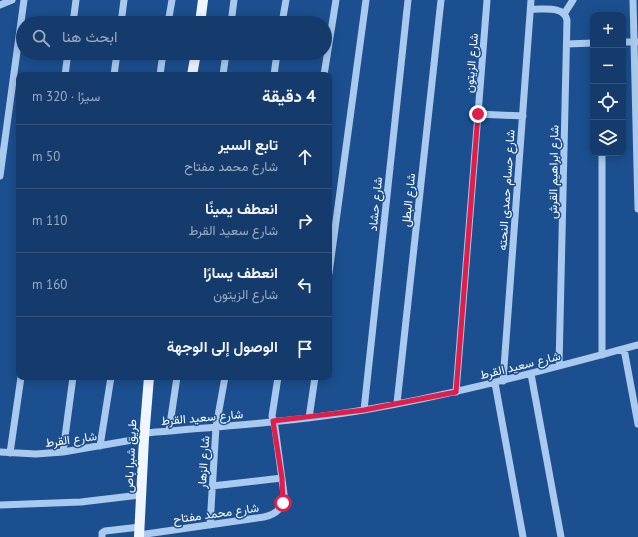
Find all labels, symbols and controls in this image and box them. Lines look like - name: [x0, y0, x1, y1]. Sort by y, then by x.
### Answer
- map controls: [590, 12, 626, 156]
- button: +: [590, 12, 626, 48]
- search box: [16, 16, 332, 60]
- icon: search: [30, 27, 52, 49]
- text: ابحث هنا: [62, 27, 117, 46]
- street label: شارع الزيتون: [461, 33, 483, 94]
- button: −: [590, 48, 626, 84]
- button: locate: [590, 84, 626, 120]
- text: 4 دقيقة: [262, 85, 316, 107]
- text: سيرًا · 320 m: [32, 88, 100, 105]
- route end: [469, 105, 487, 123]
- button: layers: [590, 120, 626, 156]
- street label: شارع ابراهيم القرش: [545, 125, 563, 219]
- street label: شارع حسام حمدى النحته: [494, 129, 520, 251]
- text: تابع السير: [218, 135, 278, 154]
- icon: ahead: [294, 146, 316, 168]
- text: 50 m: [32, 148, 60, 165]
- text: شارع محمد مفتاح: [184, 158, 278, 175]
- street label: شارع البطل: [398, 172, 420, 228]
- street label: شارع حشاد: [365, 176, 387, 232]
- text: انعطف يمينًا: [205, 199, 278, 218]
- icon: right: [294, 210, 316, 232]
- text: 110 m: [32, 212, 67, 229]
- text: شارع سعيد القرط: [189, 222, 278, 239]
- text: انعطف يسارًا: [203, 263, 278, 282]
- icon: left: [294, 274, 316, 296]
- text: 160 m: [32, 276, 67, 293]
- text: شارع الزيتون: [213, 286, 278, 303]
- text: الوصول إلى الوجهة: [167, 337, 278, 356]
- icon: arrive: [294, 338, 316, 360]
- street label: شارع سعيد القرط: [478, 348, 562, 384]
- street label: شارع سعيد القرط: [160, 406, 244, 430]
- street label: طريق شبرا باص: [121, 419, 140, 493]
- street label: شارع القرط: [44, 428, 98, 452]
- street label: شارع الزهار: [194, 435, 214, 490]
- route start: [274, 494, 292, 512]
- street label: شارع محمد مفتاح: [172, 500, 260, 528]

